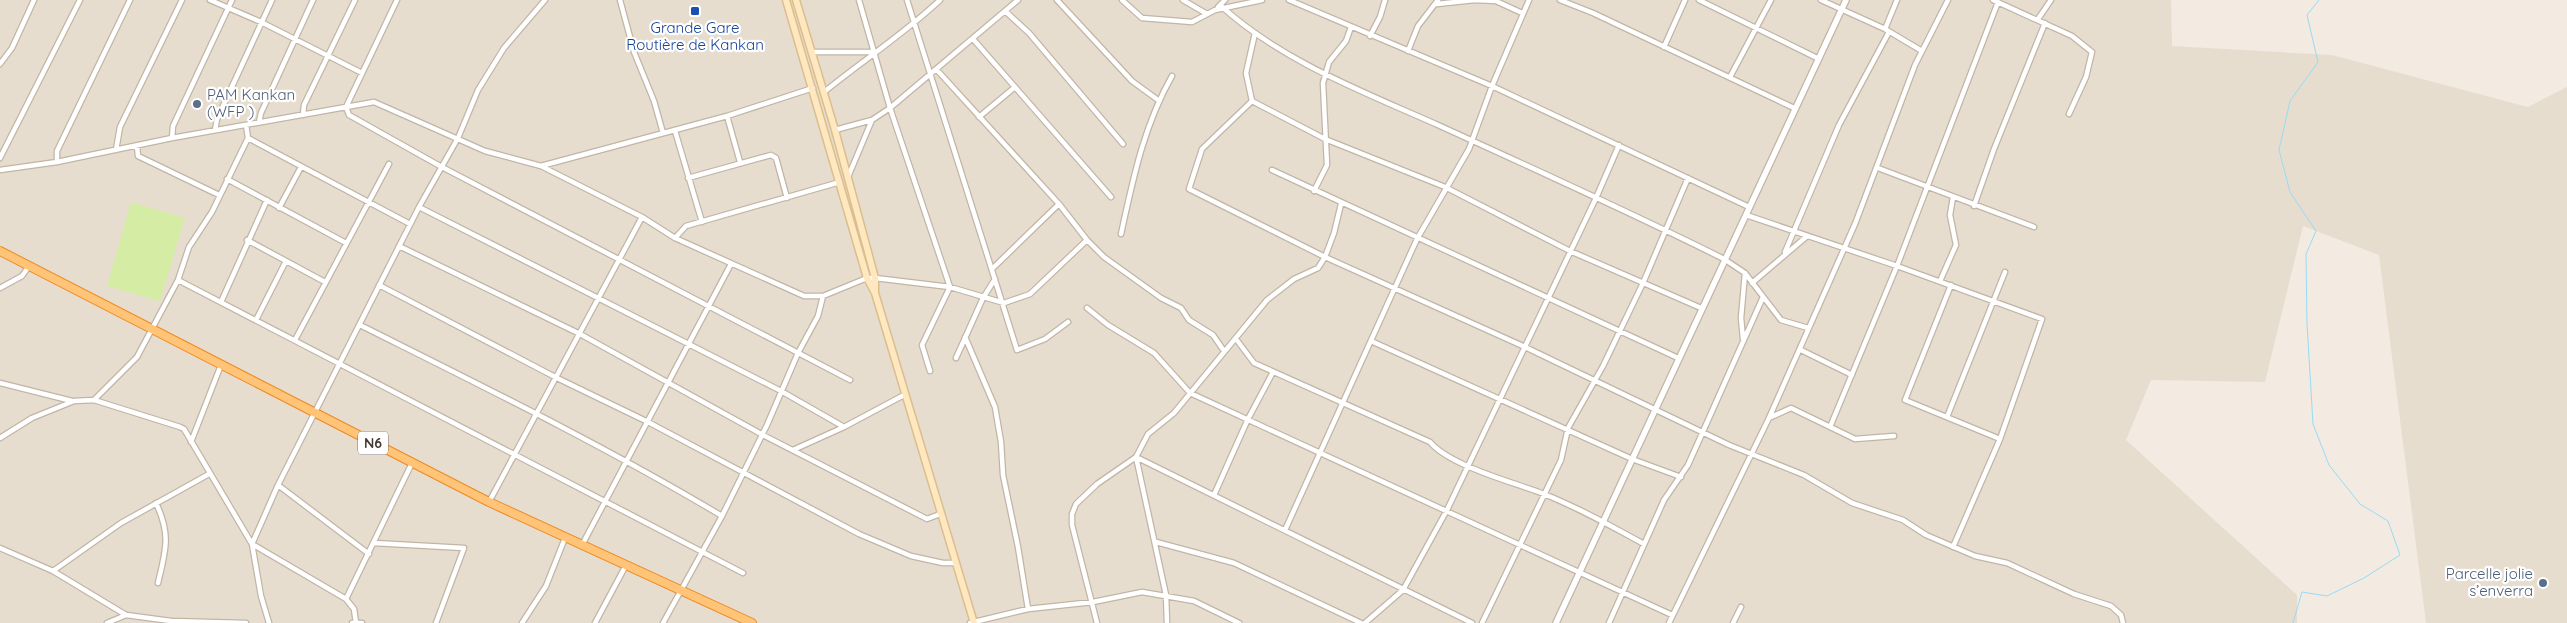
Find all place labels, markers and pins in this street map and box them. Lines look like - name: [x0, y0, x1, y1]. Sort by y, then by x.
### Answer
- marker: Grande Gare Routière de Kankan: [689, 5, 701, 17]
- place label: Grande Gare Routière de Kankan: [626, 18, 764, 54]
- place label: PAM Kankan (WFP ): [207, 85, 295, 121]
- marker: PAM Kankan (WFP ): [191, 98, 203, 110]
- place label: Parcelle jolie s’enverra: [2446, 564, 2533, 600]
- marker: Parcelle jolie s’enverra: [2537, 577, 2549, 589]

